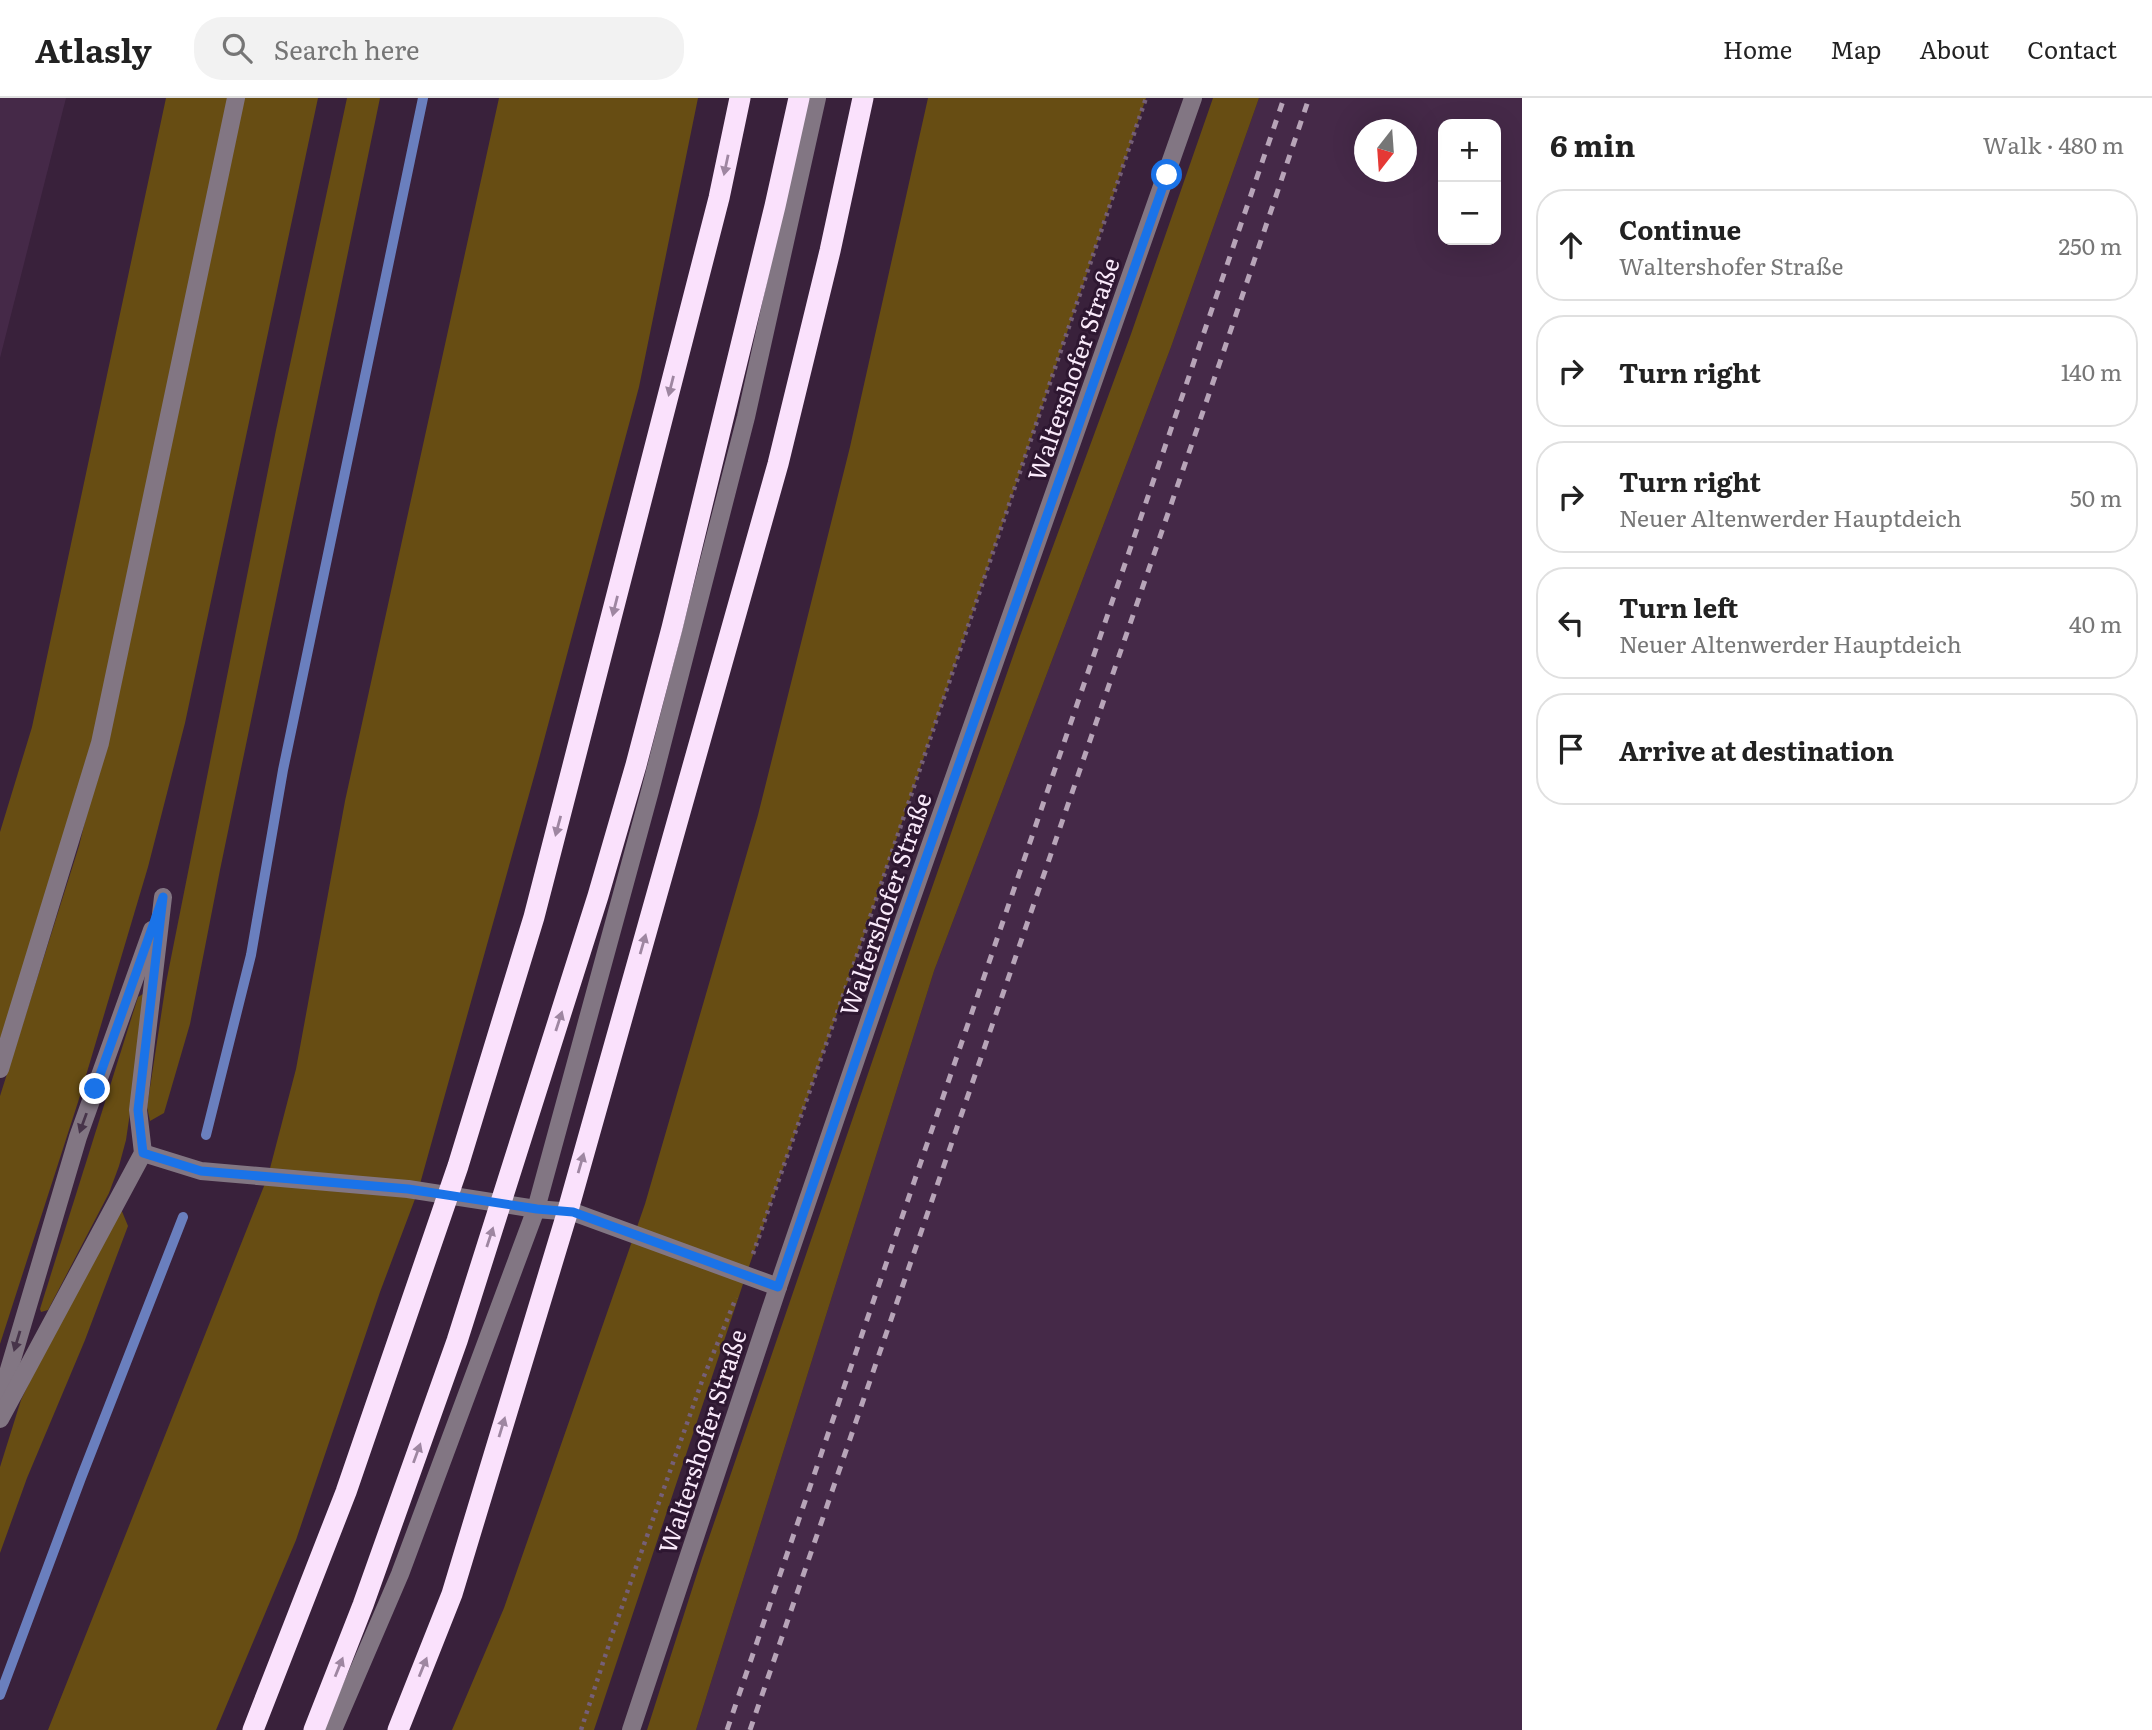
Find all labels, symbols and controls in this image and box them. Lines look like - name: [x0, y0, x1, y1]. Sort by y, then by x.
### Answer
- search box: [194, 17, 684, 80]
- text: Atlasly: [35, 24, 152, 73]
- icon: search: [218, 29, 256, 67]
- text: Search here: [274, 29, 420, 68]
- text: Home: [1723, 31, 1792, 66]
- text: Map: [1830, 31, 1881, 66]
- text: About: [1919, 31, 1989, 66]
- text: Contact: [2027, 31, 2117, 66]
- north arrow: [1354, 119, 1417, 182]
- map controls: [1438, 119, 1501, 245]
- button: +: [1438, 119, 1501, 182]
- text: 6 min: [1550, 122, 1635, 166]
- text: Walk · 480 m: [1983, 127, 2124, 161]
- one-way arrow: [720, 154, 731, 176]
- route start: [1151, 159, 1182, 190]
- button: −: [1438, 182, 1501, 245]
- text: Continue: [1619, 209, 1741, 248]
- icon: ahead: [1552, 226, 1590, 264]
- text: 250 m: [2058, 228, 2122, 262]
- text: Waltershofer Straße: [1619, 248, 1843, 282]
- street label: Waltershofer Straße: [1017, 253, 1127, 485]
- icon: right: [1552, 352, 1590, 390]
- text: Turn right: [1619, 352, 1761, 391]
- text: 140 m: [2061, 354, 2122, 388]
- one-way arrow: [665, 375, 676, 397]
- text: Turn right: [1619, 461, 1761, 500]
- icon: right: [1552, 478, 1590, 516]
- text: 50 m: [2070, 480, 2122, 514]
- text: Neuer Altenwerder Hauptdeich: [1619, 500, 1962, 534]
- text: Turn left: [1619, 587, 1738, 626]
- one-way arrow: [609, 595, 620, 617]
- icon: left: [1552, 604, 1590, 642]
- text: 40 m: [2069, 606, 2122, 640]
- text: Neuer Altenwerder Hauptdeich: [1619, 626, 1962, 660]
- icon: arrive: [1552, 730, 1590, 768]
- text: Arrive at destination: [1619, 730, 1894, 769]
- street label: Waltershofer Straße: [829, 788, 939, 1020]
- one-way arrow: [552, 816, 562, 837]
- one-way arrow: [638, 932, 649, 954]
- one-way arrow: [554, 1010, 564, 1031]
- route end: [79, 1073, 110, 1104]
- one-way arrow: [77, 1113, 88, 1134]
- one-way arrow: [576, 1151, 587, 1173]
- one-way arrow: [485, 1227, 496, 1248]
- street label: Waltershofer Straße: [648, 1324, 754, 1558]
- one-way arrow: [12, 1331, 22, 1352]
- one-way arrow: [497, 1417, 508, 1438]
- one-way arrow: [412, 1442, 423, 1463]
- one-way arrow: [333, 1656, 344, 1677]
- one-way arrow: [417, 1656, 428, 1677]

